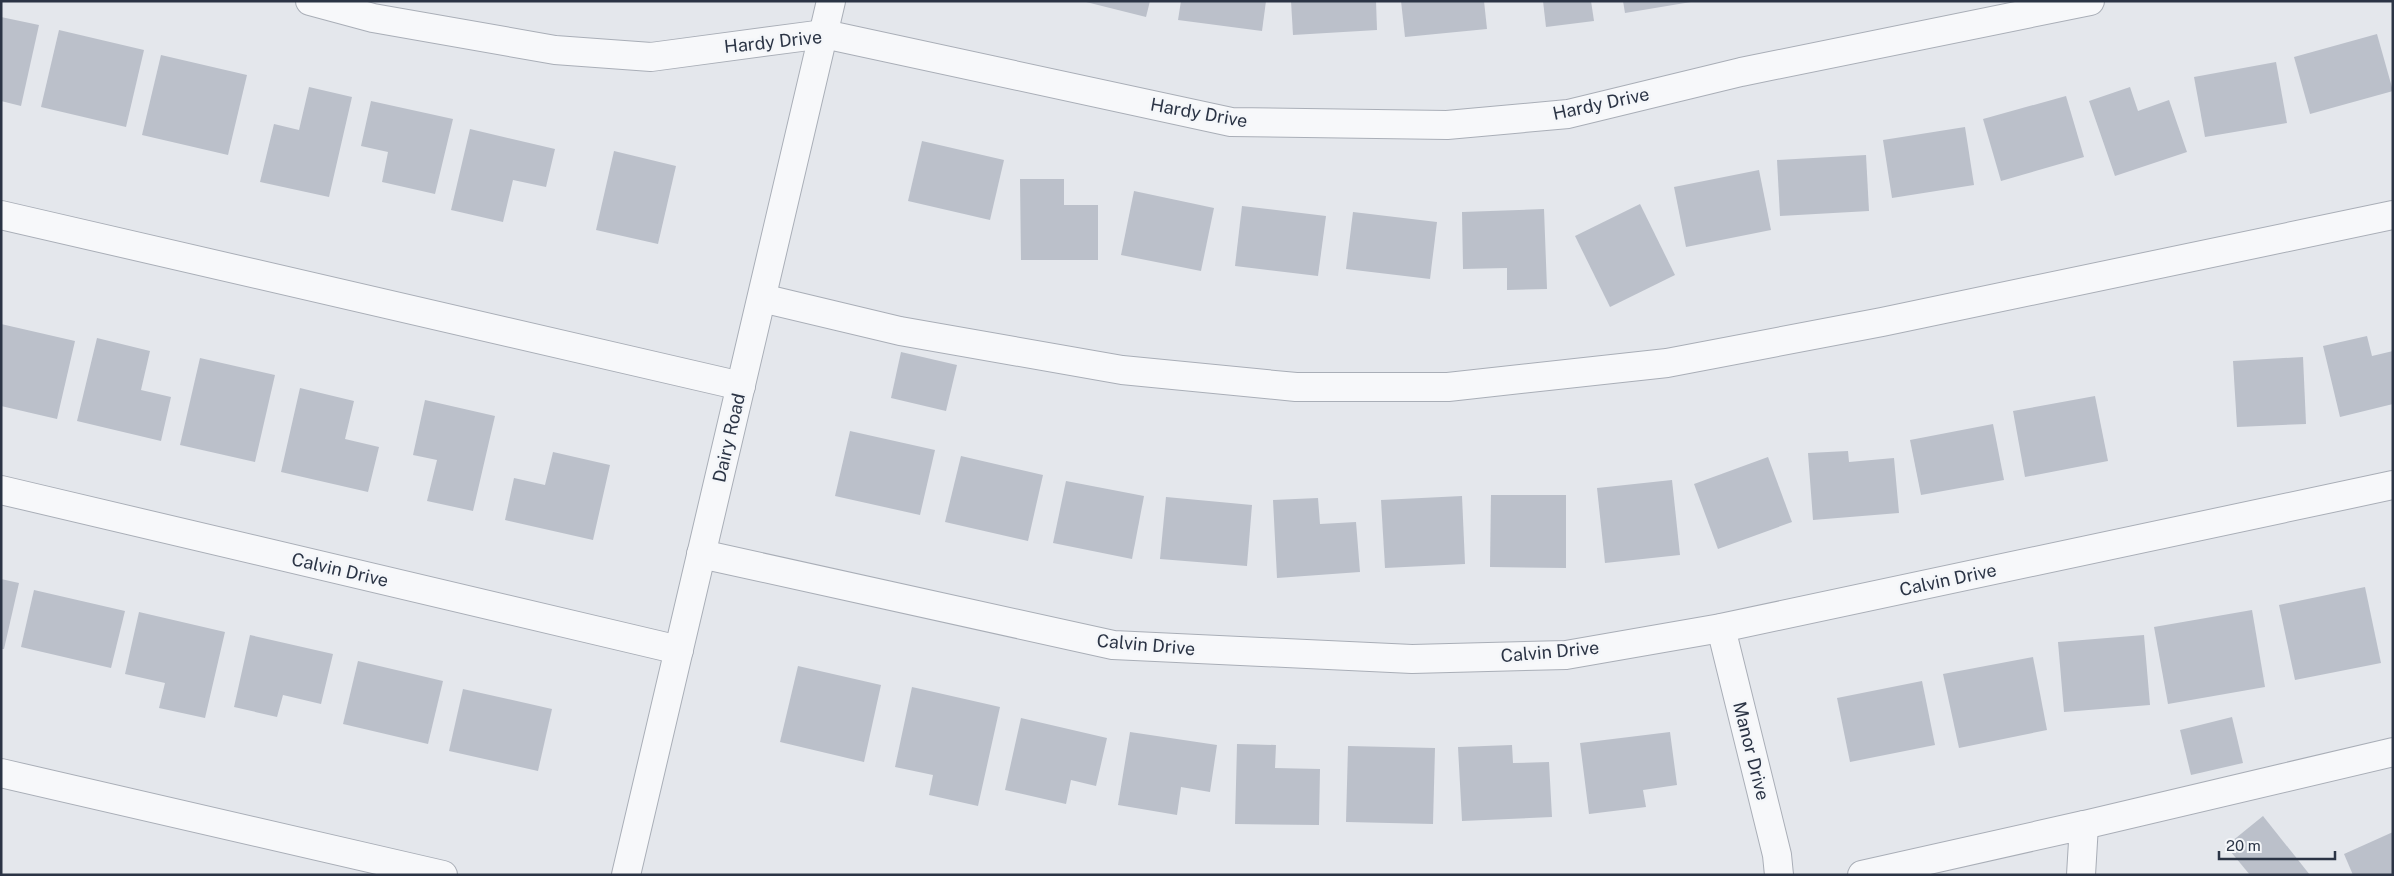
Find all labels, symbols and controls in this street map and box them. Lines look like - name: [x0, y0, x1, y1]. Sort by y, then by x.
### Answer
- street label: Hardy Drive: [723, 26, 823, 57]
- street label: Hardy Drive: [1551, 83, 1651, 124]
- street label: Hardy Drive: [1149, 94, 1249, 131]
- street label: Dairy Road: [708, 391, 749, 485]
- street label: Calvin Drive: [290, 548, 391, 591]
- street label: Calvin Drive: [1897, 559, 1998, 600]
- street label: Calvin Drive: [1096, 630, 1196, 659]
- street label: Calvin Drive: [1500, 637, 1600, 666]
- street label: Manor Drive: [1729, 699, 1774, 802]
- scale bar: [2219, 828, 2335, 860]
- text: 20 m: [2226, 837, 2261, 854]

